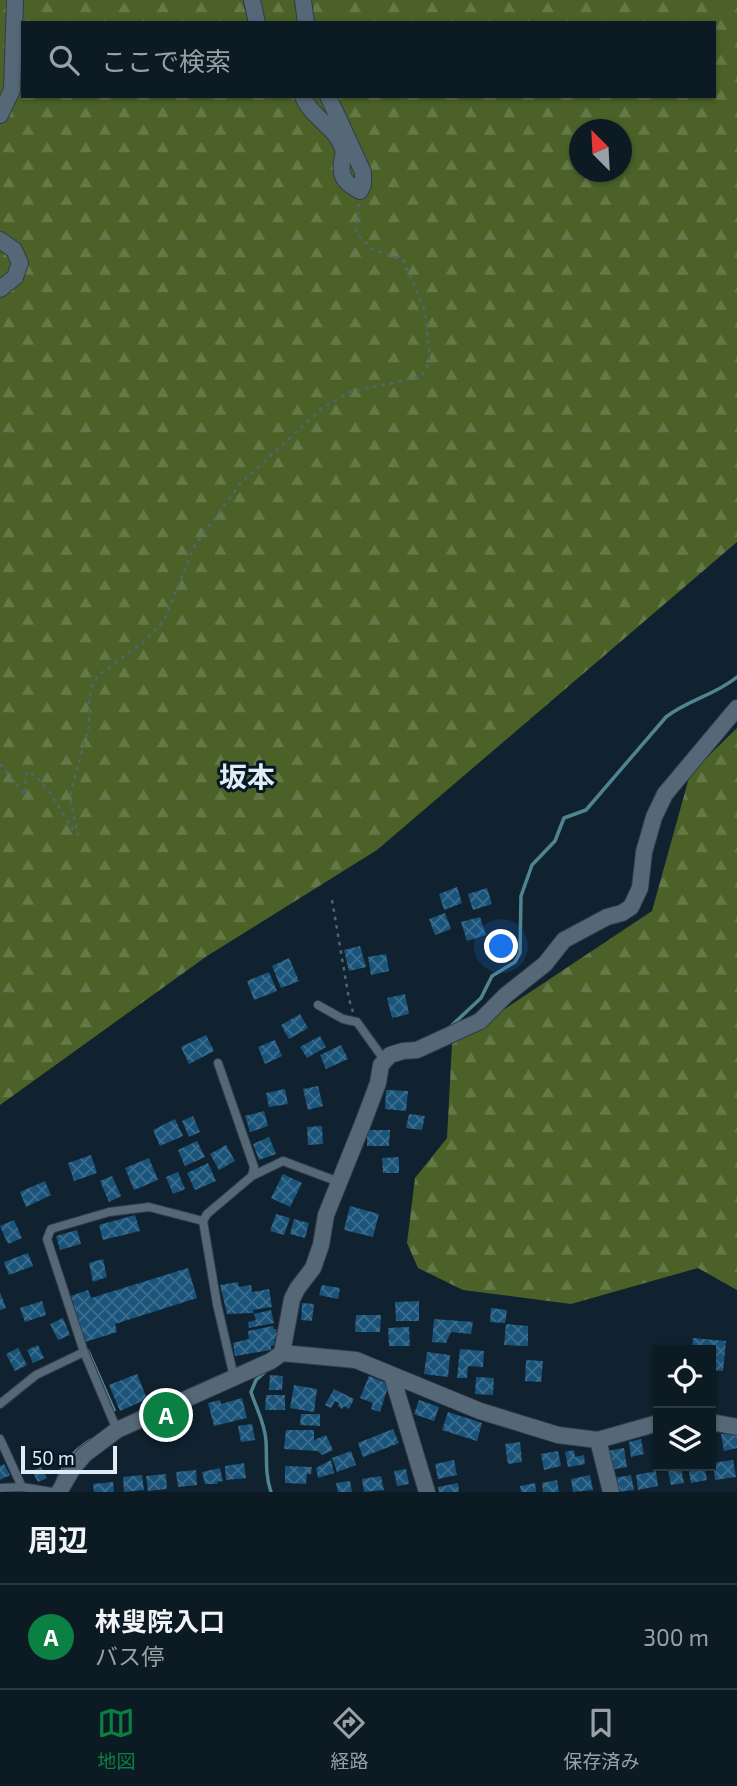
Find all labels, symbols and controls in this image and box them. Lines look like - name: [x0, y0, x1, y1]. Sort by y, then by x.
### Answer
- search box: [21, 21, 716, 98]
- icon: search: [45, 41, 83, 79]
- text: ここで検索: [101, 45, 231, 76]
- north arrow: [569, 119, 632, 182]
- district label: 坂本: [219, 759, 275, 793]
- your location: [484, 929, 518, 963]
- map controls: [653, 1345, 716, 1471]
- button: locate: [653, 1345, 716, 1408]
- pin: A: [143, 1389, 189, 1441]
- button: layers: [653, 1408, 716, 1471]
- scale bar: [21, 1443, 117, 1475]
- text: 50 m: [32, 1446, 75, 1469]
- text: 周辺: [28, 1521, 88, 1557]
- text: 林叟院入口: [95, 1605, 225, 1636]
- text: A: [43, 1623, 59, 1651]
- text: 300 m: [643, 1623, 709, 1651]
- text: バス停: [95, 1642, 164, 1670]
- tab: 地図: [97, 1704, 136, 1773]
- tab: 経路: [330, 1704, 369, 1773]
- tab: 保存済み: [563, 1704, 640, 1773]

